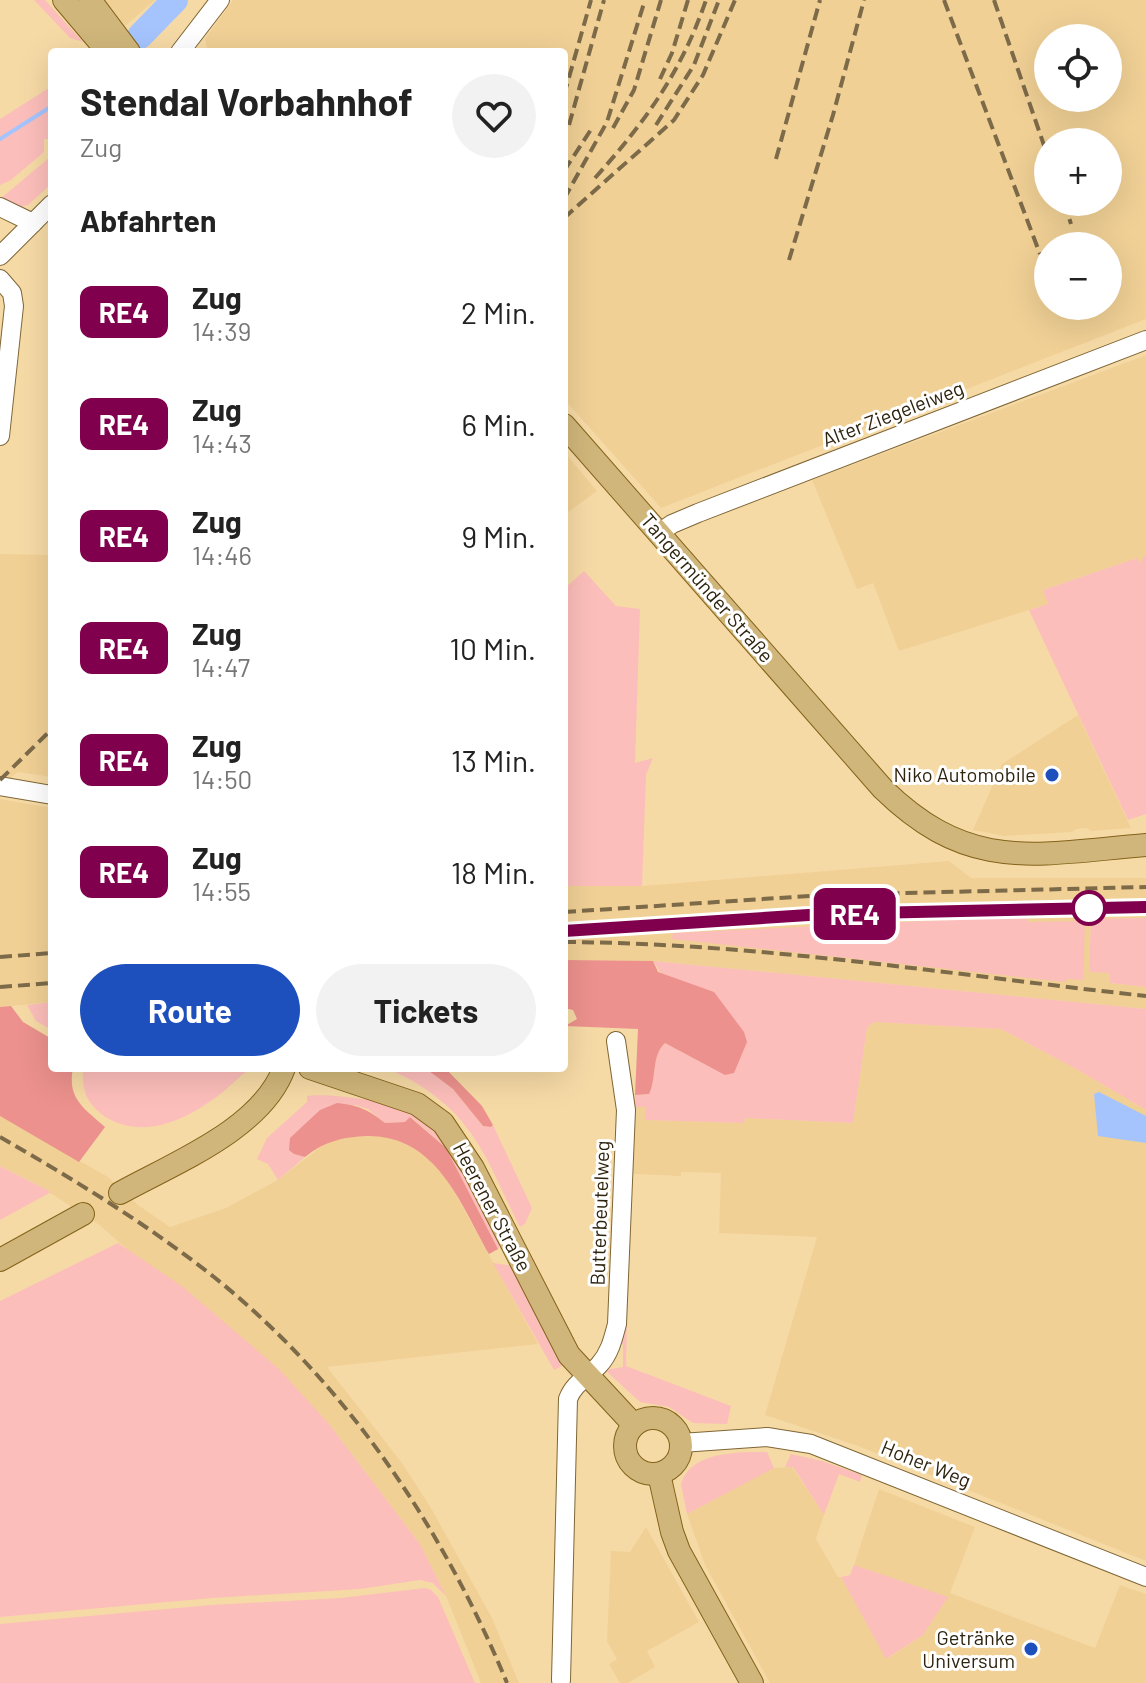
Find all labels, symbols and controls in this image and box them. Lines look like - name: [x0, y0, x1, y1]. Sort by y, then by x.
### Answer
- map controls: [1034, 24, 1122, 320]
- button: locate: [1034, 24, 1122, 112]
- button: heart: [452, 74, 536, 158]
- text: Stendal Vorbahnhof: [80, 78, 413, 124]
- button: +: [1034, 128, 1122, 216]
- text: Zug: [80, 131, 122, 162]
- text: Abfahrten: [80, 202, 216, 238]
- button: −: [1034, 232, 1122, 320]
- text: Zug: [192, 279, 242, 315]
- text: 2 Min.: [461, 294, 536, 330]
- text: RE4: [99, 295, 149, 329]
- text: 14:39: [192, 315, 251, 346]
- street label: Alter Ziegeleiweg: [819, 375, 967, 451]
- text: Zug: [192, 391, 242, 427]
- text: 6 Min.: [462, 406, 536, 442]
- text: RE4: [99, 407, 149, 441]
- text: 14:43: [192, 427, 252, 458]
- text: Zug: [192, 503, 242, 539]
- street label: Tangermünder Straße: [636, 508, 779, 667]
- text: 9 Min.: [461, 518, 536, 554]
- text: RE4: [99, 519, 149, 553]
- text: 14:46: [192, 539, 252, 570]
- text: Zug: [192, 615, 242, 651]
- text: 10 Min.: [450, 630, 536, 666]
- text: RE4: [99, 631, 149, 665]
- text: 14:47: [192, 651, 250, 682]
- text: Zug: [192, 727, 242, 763]
- text: 13 Min.: [451, 742, 536, 778]
- text: RE4: [99, 743, 149, 777]
- place label: Niko Automobile: [894, 762, 1036, 786]
- text: 14:50: [192, 763, 252, 794]
- marker: Niko Automobile: [1043, 766, 1061, 784]
- text: Zug: [192, 839, 242, 875]
- text: 18 Min.: [451, 854, 536, 890]
- text: RE4: [99, 855, 149, 889]
- text: 14:55: [192, 875, 251, 906]
- line badge: RE4: [809, 888, 901, 940]
- unlabelled marker: [1072, 891, 1106, 925]
- text: RE4: [830, 897, 880, 931]
- button: Route: [80, 964, 300, 1056]
- button: Tickets: [316, 964, 536, 1056]
- street label: Heerener Straße: [449, 1138, 537, 1275]
- street label: Butterbeutelweg: [584, 1140, 614, 1286]
- street label: Hoher Weg: [878, 1434, 975, 1492]
- place label: Getränke Universum: [922, 1625, 1015, 1672]
- marker: Getränke Universum: [1022, 1640, 1040, 1658]

